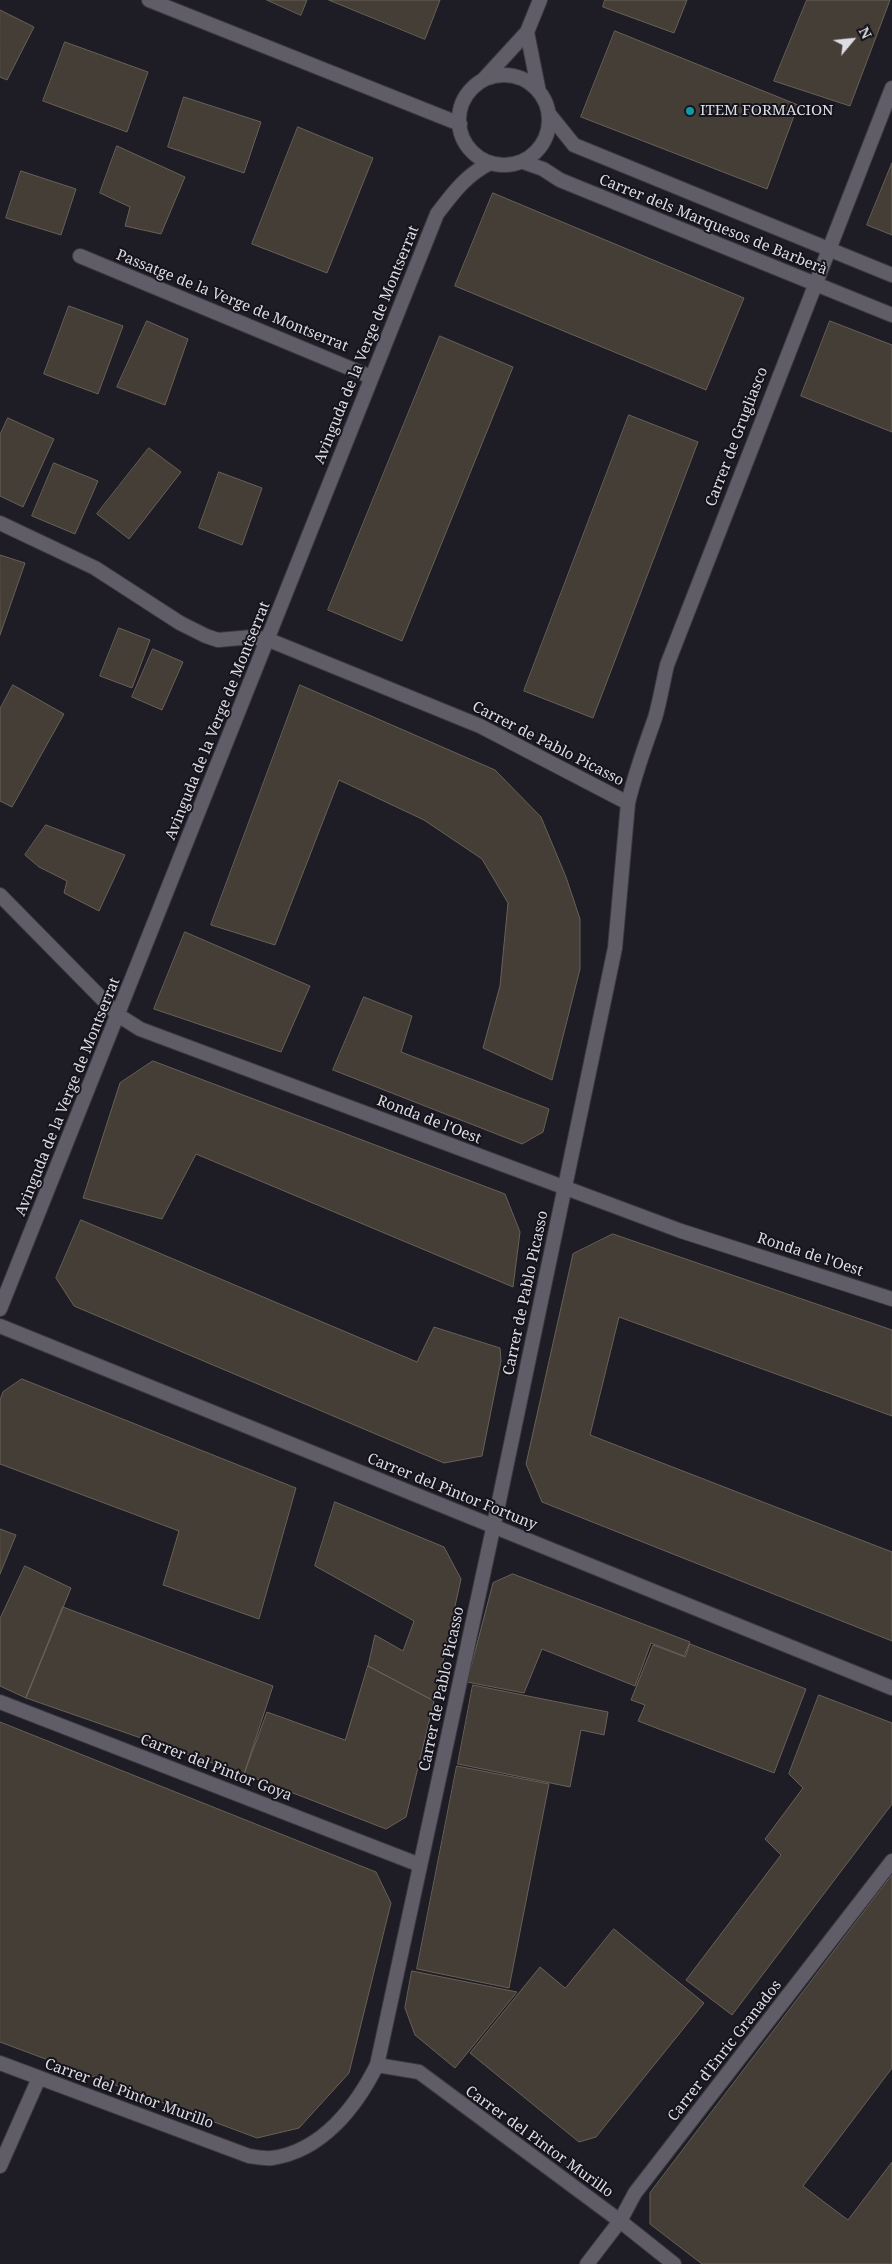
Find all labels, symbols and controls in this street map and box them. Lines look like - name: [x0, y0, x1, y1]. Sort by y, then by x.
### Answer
- north arrow: [827, 15, 877, 65]
- text: N: [855, 23, 877, 42]
- place label: ITEM FORMACION: [700, 102, 833, 120]
- marker: ITEM FORMACION: [684, 105, 696, 117]
- street label: Carrer dels Marquesos de Barberà: [596, 171, 830, 279]
- street label: Avinguda de la Verge de Montserrat: [311, 223, 423, 467]
- street label: Passatge de la Verge de Montserrat: [113, 246, 351, 356]
- street label: Carrer de Grugliasco: [702, 365, 772, 509]
- street label: Avinguda de la Verge de Montserrat: [162, 599, 274, 843]
- street label: Carrer de Pablo Picasso: [469, 698, 627, 790]
- street label: Avinguda de la Verge de Montserrat: [12, 975, 124, 1219]
- street label: Ronda de l'Oest: [374, 1092, 484, 1148]
- street label: Carrer de Pablo Picasso: [500, 1209, 552, 1377]
- street label: Ronda de l'Oest: [755, 1229, 865, 1281]
- street label: Carrer del Pintor Fortuny: [364, 1450, 540, 1534]
- street label: Carrer de Pablo Picasso: [416, 1605, 468, 1773]
- street label: Carrer del Pintor Goya: [138, 1731, 294, 1805]
- street label: Carrer d'Enric Granados: [664, 1977, 786, 2125]
- street label: Carrer del Pintor Murillo: [42, 2055, 216, 2133]
- street label: Carrer del Pintor Murillo: [462, 2082, 616, 2202]

